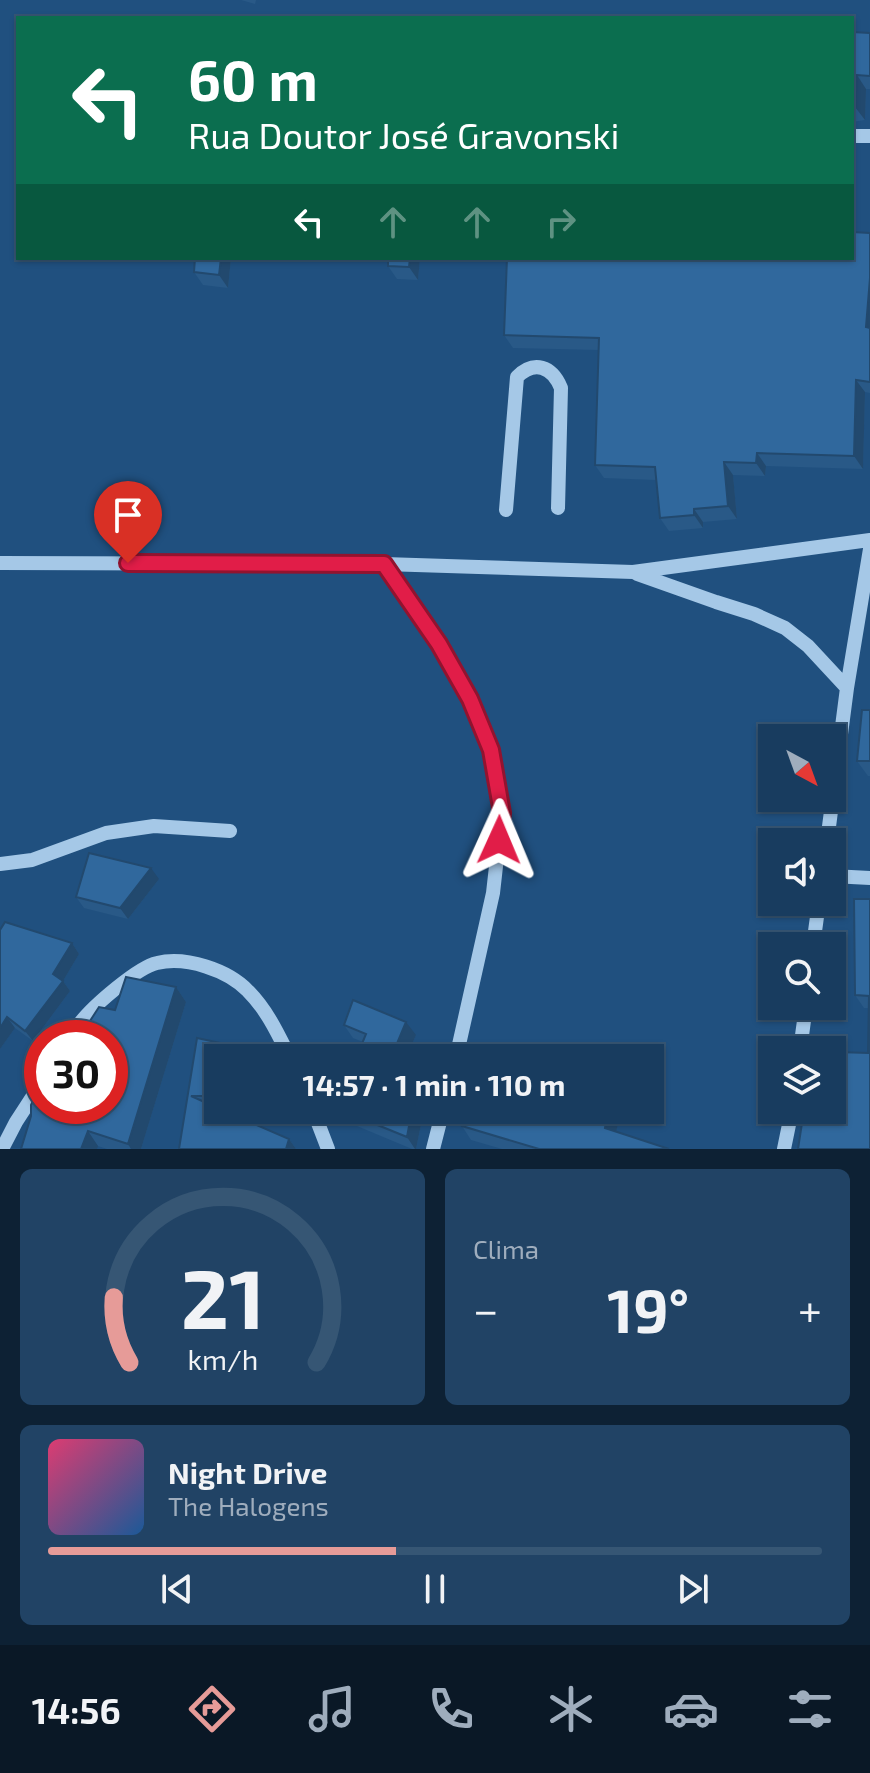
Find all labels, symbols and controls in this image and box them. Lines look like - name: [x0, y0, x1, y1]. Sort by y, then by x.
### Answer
- text: 60 m: [188, 45, 318, 112]
- icon: left: [56, 48, 160, 152]
- text: Rua Doutor José Gravonski: [188, 113, 620, 156]
- icon: left: [287, 200, 331, 244]
- icon: ahead: [371, 200, 415, 244]
- icon: ahead: [455, 200, 499, 244]
- icon: right: [539, 200, 583, 244]
- pin: [94, 481, 162, 563]
- icon: arrive: [106, 493, 150, 537]
- north arrow: [758, 724, 846, 812]
- map controls: [758, 724, 846, 1124]
- position arrow: [457, 798, 541, 882]
- button: sound: [758, 828, 846, 916]
- button: search: [758, 932, 846, 1020]
- speed limit sign: 30: [24, 1020, 128, 1124]
- button: layers: [758, 1036, 846, 1124]
- text: 14:57 · 1 min · 110 m: [302, 1066, 566, 1102]
- text: Clima: [473, 1233, 539, 1264]
- text: 21: [180, 1246, 265, 1346]
- text: 19°: [607, 1273, 689, 1345]
- text: −: [473, 1282, 499, 1335]
- text: +: [798, 1282, 822, 1335]
- text: km/h: [187, 1341, 258, 1376]
- text: Night Drive: [168, 1454, 327, 1490]
- text: The Halogens: [168, 1490, 329, 1521]
- icon: previous: [155, 1567, 199, 1611]
- icon: pause: [413, 1567, 457, 1611]
- icon: next: [671, 1567, 715, 1611]
- icon: directions: [184, 1681, 240, 1737]
- icon: music: [304, 1681, 360, 1737]
- icon: phone: [423, 1681, 479, 1737]
- icon: climate: [543, 1681, 599, 1737]
- icon: car: [663, 1681, 719, 1737]
- icon: filters: [782, 1681, 838, 1737]
- text: 14:56: [32, 1688, 121, 1731]

